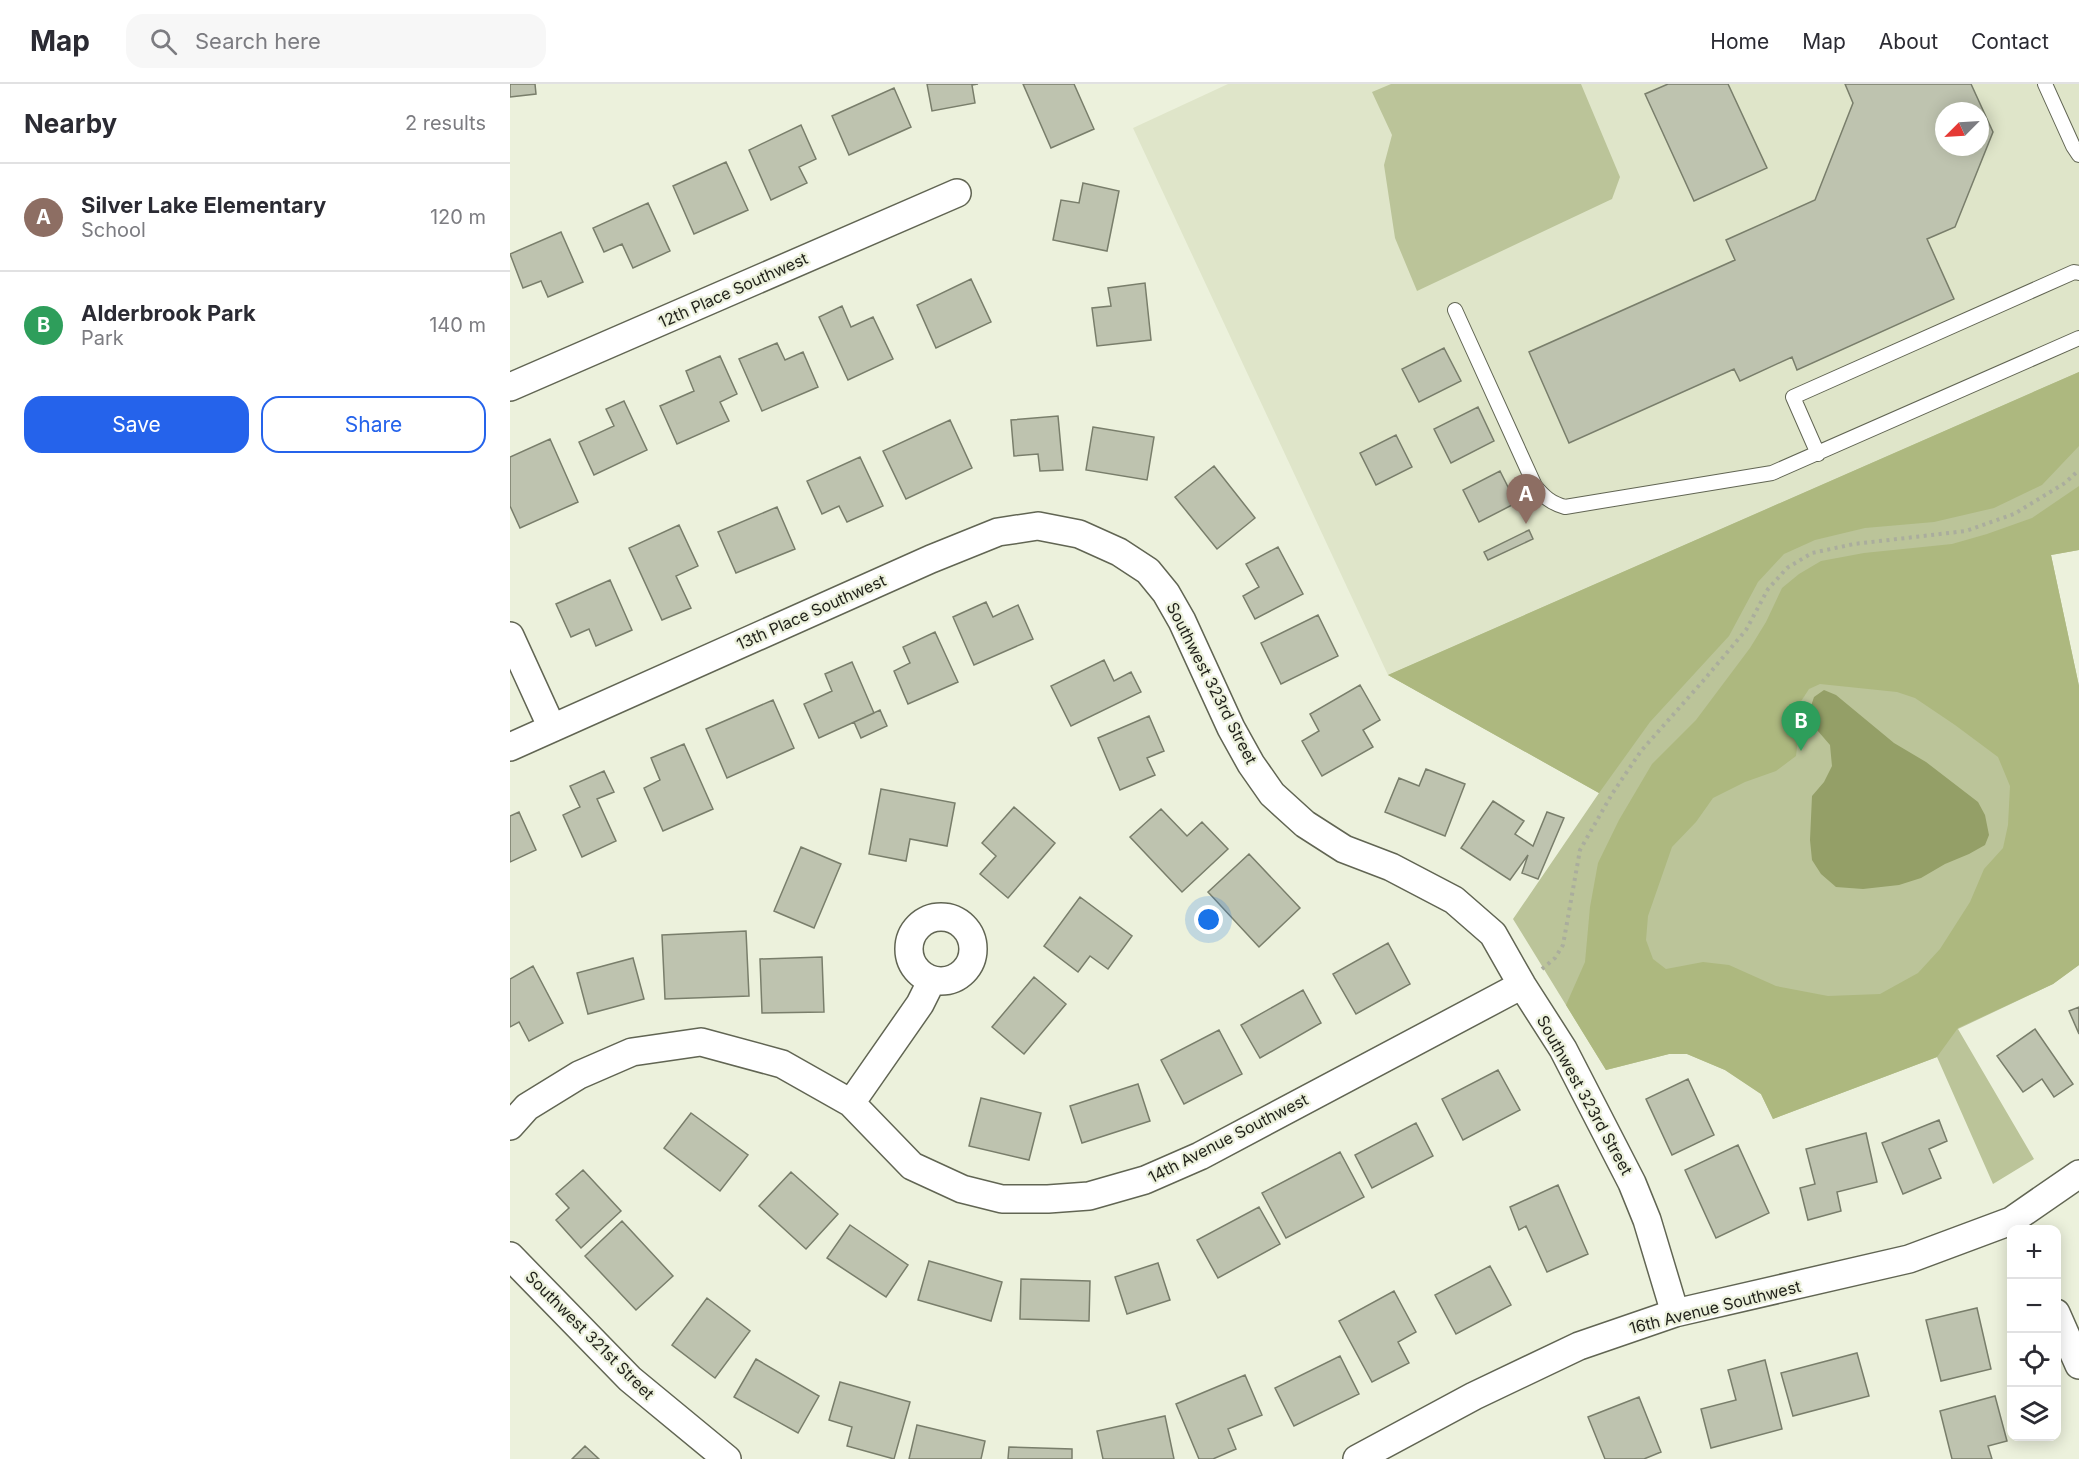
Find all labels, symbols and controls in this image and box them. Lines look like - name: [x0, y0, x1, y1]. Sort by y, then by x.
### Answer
- search box: [126, 14, 546, 68]
- text: Map: [30, 24, 90, 58]
- icon: search: [147, 25, 180, 58]
- text: Search here: [195, 28, 321, 54]
- text: Home: [1710, 29, 1769, 54]
- text: Map: [1802, 29, 1846, 54]
- text: About: [1879, 29, 1938, 54]
- text: Contact: [1971, 29, 2049, 54]
- north arrow: [1935, 102, 1989, 156]
- text: Nearby: [24, 108, 117, 139]
- text: 2 results: [405, 111, 486, 135]
- text: Silver Lake Elementary: [81, 192, 326, 218]
- text: A: [36, 205, 51, 229]
- text: 120 m: [430, 205, 486, 229]
- text: School: [81, 218, 146, 242]
- street label: 12th Place Southwest: [655, 248, 811, 332]
- text: Alderbrook Park: [81, 300, 256, 326]
- text: B: [37, 313, 50, 337]
- text: 140 m: [429, 313, 486, 337]
- text: Park: [81, 326, 124, 350]
- button: Save: [24, 396, 249, 453]
- button: Share: [261, 396, 486, 453]
- pin: A: [1506, 474, 1546, 524]
- street label: 13th Place Southwest: [733, 570, 889, 654]
- street label: Southwest 323rd Street: [1162, 599, 1262, 767]
- pin: B: [1782, 702, 1820, 751]
- your location: [1194, 905, 1223, 934]
- street label: Southwest 323rd Street: [1533, 1012, 1637, 1178]
- street label: 14th Avenue Southwest: [1145, 1089, 1311, 1187]
- map controls: [2007, 1225, 2061, 1441]
- button: +: [2007, 1225, 2061, 1279]
- street label: Southwest 321st Street: [521, 1266, 659, 1404]
- street label: 16th Avenue Southwest: [1627, 1276, 1803, 1338]
- button: −: [2007, 1279, 2061, 1333]
- button: locate: [2007, 1333, 2061, 1387]
- button: layers: [2007, 1387, 2061, 1441]

